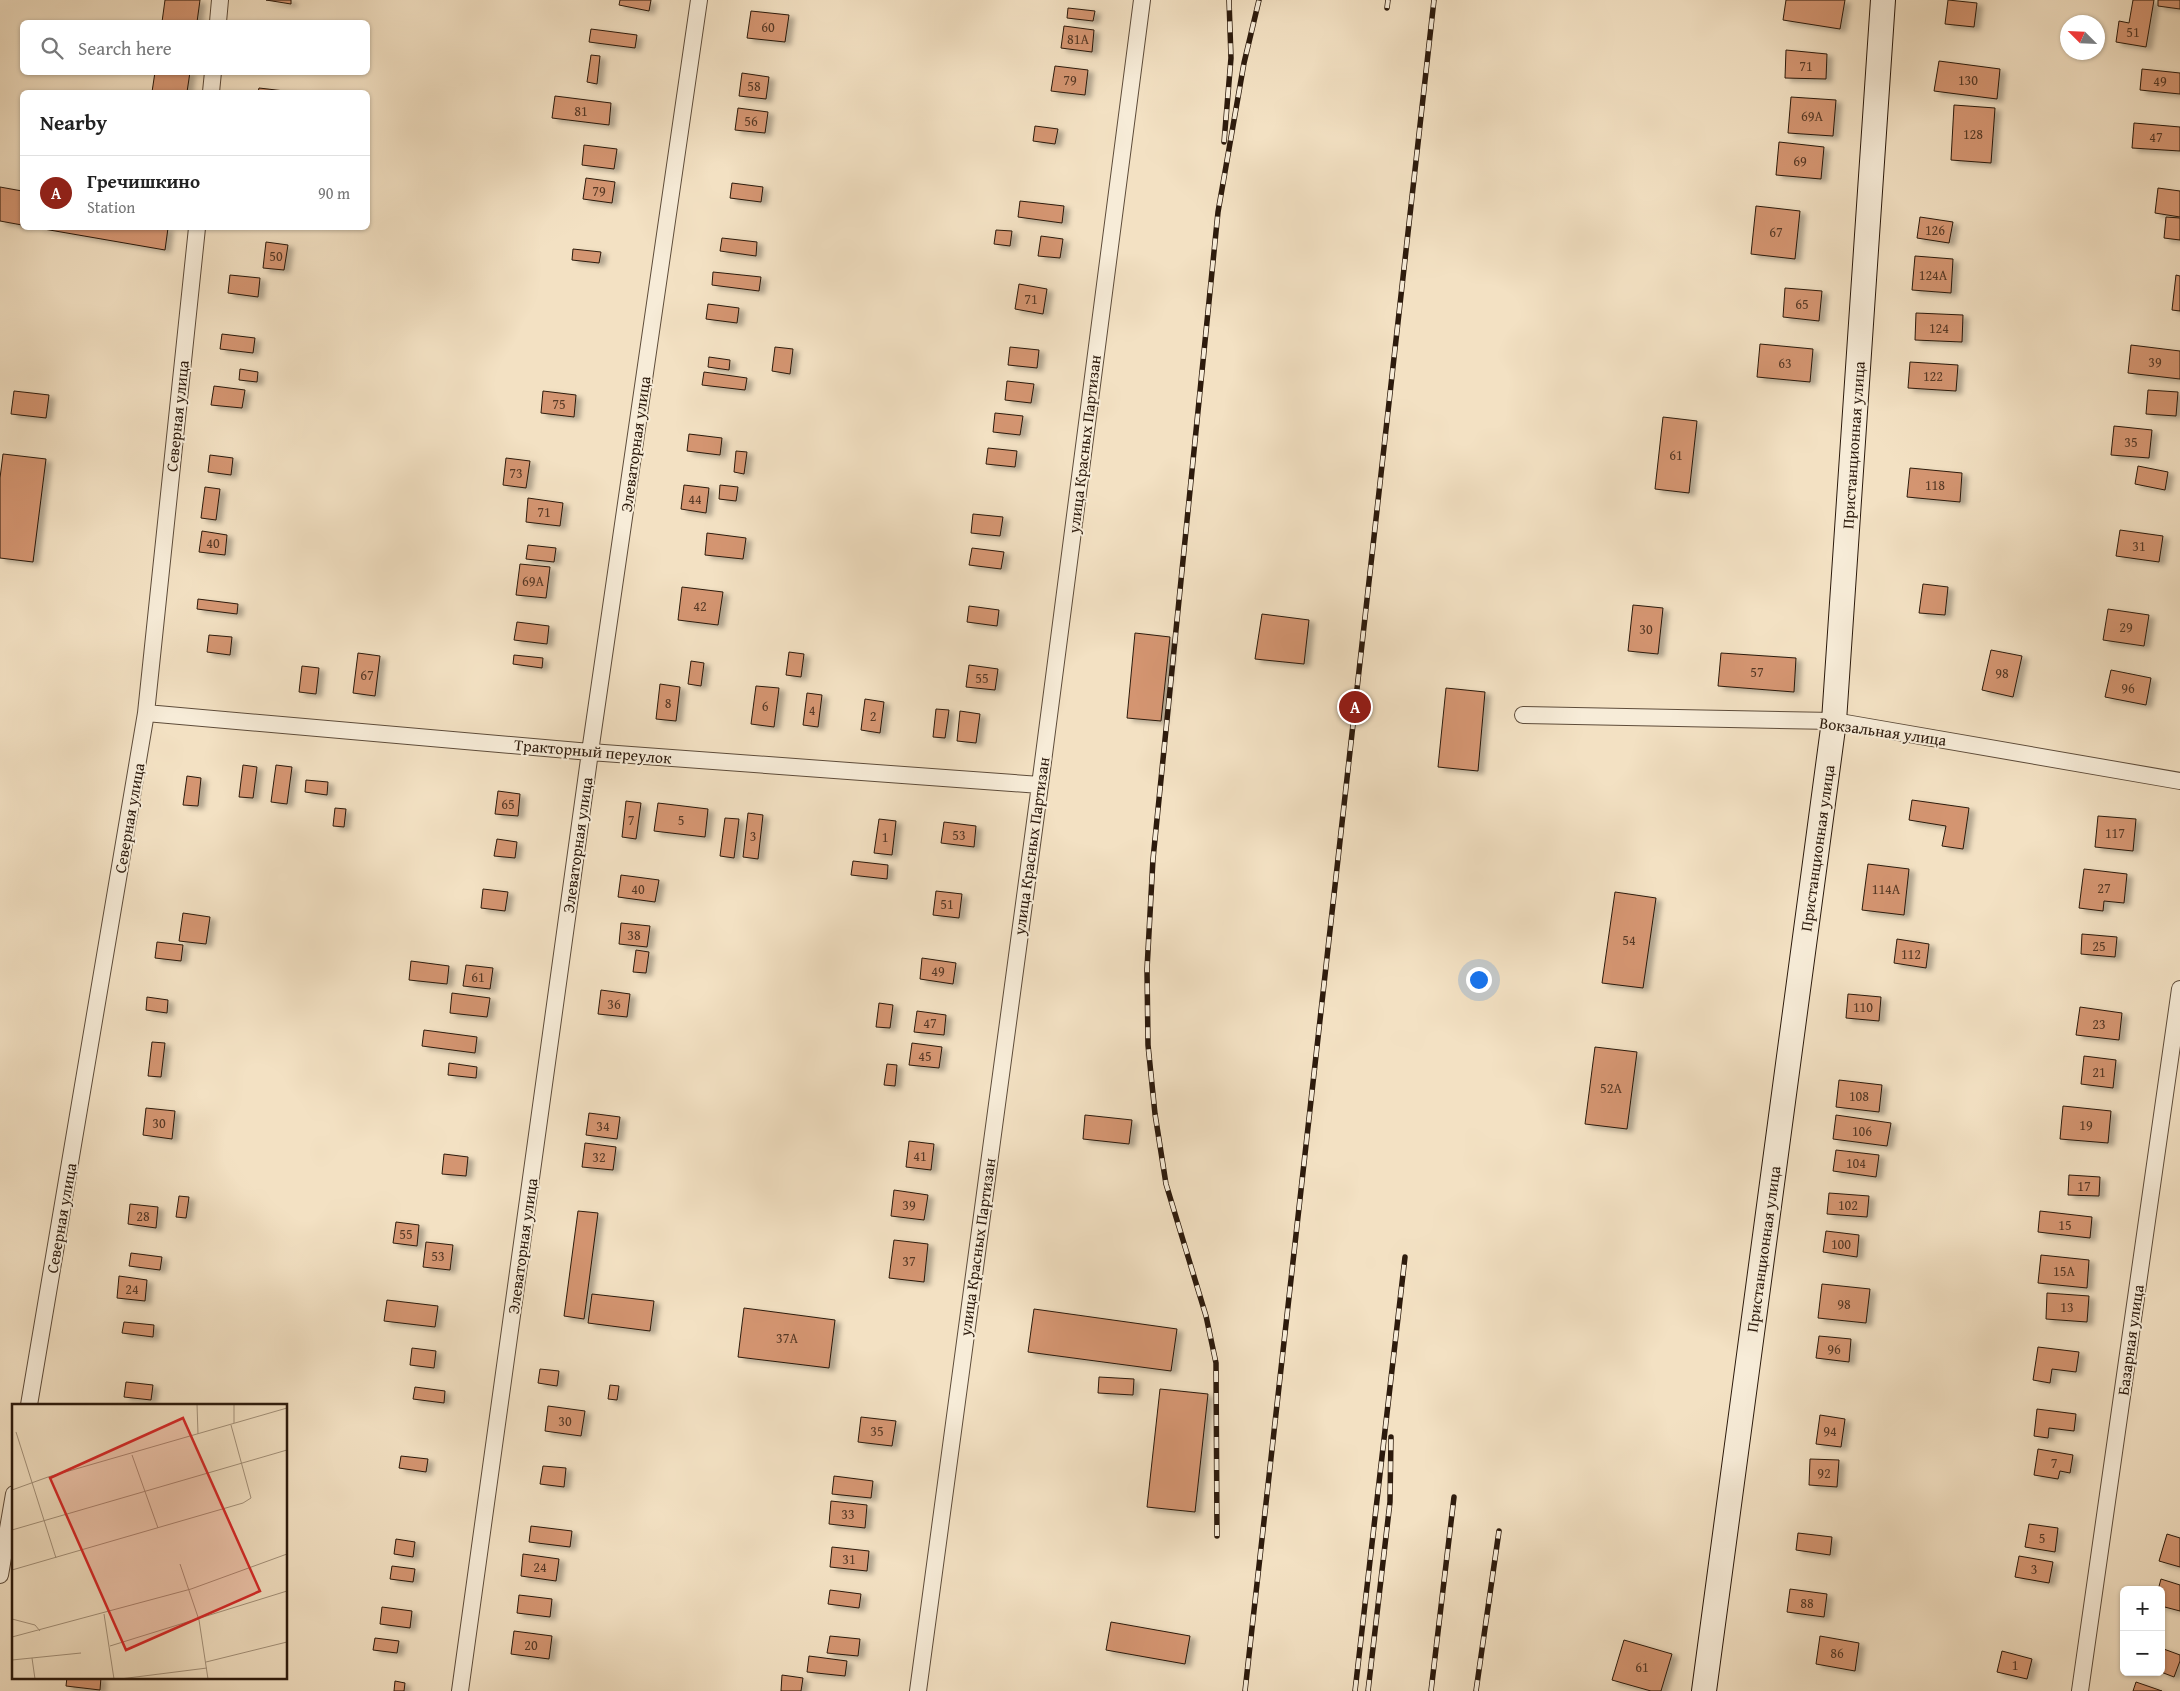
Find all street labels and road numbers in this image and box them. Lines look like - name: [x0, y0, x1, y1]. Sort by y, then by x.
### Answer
- street label: улица Красных Партизан: [1061, 353, 1107, 536]
- street label: Северная улица: [159, 359, 195, 473]
- street label: Пристанционная улица: [1835, 360, 1871, 530]
- street label: Элеваторная улица: [614, 374, 656, 514]
- street label: Вокзальная улица: [1818, 710, 1949, 752]
- street label: Тракторный переулок: [513, 732, 673, 770]
- street label: улица Красных Партизан: [1006, 755, 1055, 938]
- street label: Северная улица: [107, 760, 151, 875]
- street label: Пристанционная улица: [1793, 763, 1841, 933]
- street label: Элеваторная улица: [556, 775, 598, 915]
- street label: улица Красных Партизан: [952, 1156, 1001, 1339]
- street label: Северная улица: [39, 1160, 83, 1275]
- street label: Пристанционная улица: [1739, 1164, 1787, 1334]
- street label: Элеваторная улица: [501, 1176, 543, 1316]
- street label: Базарная улица: [2110, 1283, 2150, 1397]

